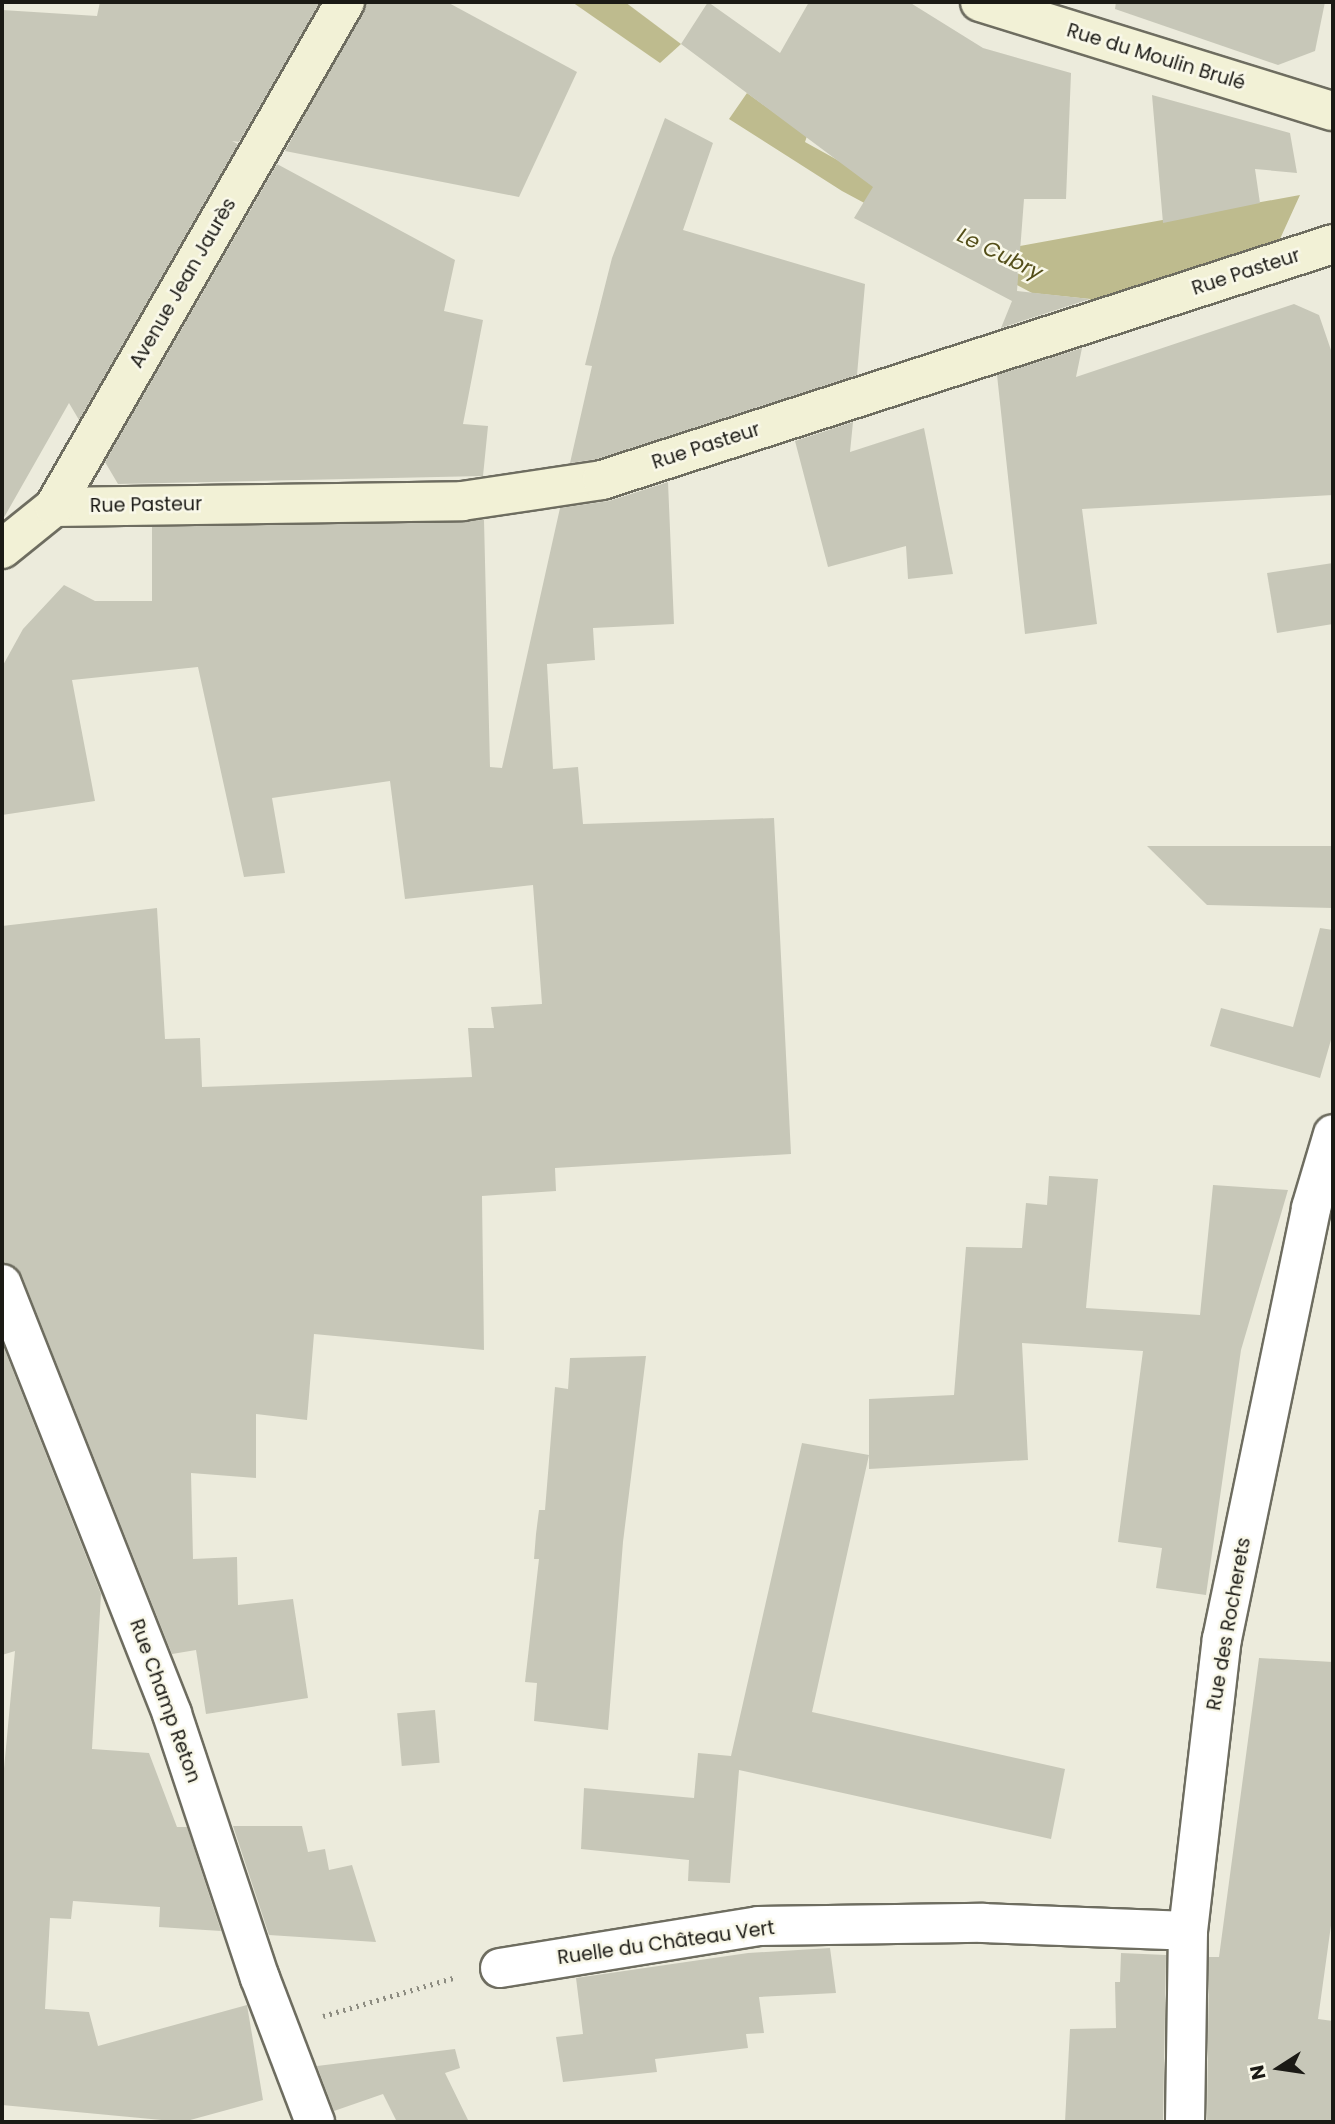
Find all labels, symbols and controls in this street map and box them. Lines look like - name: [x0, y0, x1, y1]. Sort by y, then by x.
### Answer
- street label: Rue du Moulin Brulé: [1064, 19, 1248, 95]
- street label: Avenue Jean Jaurès: [125, 194, 241, 372]
- water label: Le Cubry: [953, 223, 1047, 285]
- street label: Rue Pasteur: [1189, 244, 1303, 300]
- street label: Rue Pasteur: [649, 418, 763, 474]
- street label: Rue Pasteur: [90, 493, 202, 517]
- street label: Rue des Rocherets: [1203, 1536, 1255, 1712]
- street label: Rue Champ Reton: [125, 1616, 205, 1786]
- street label: Ruelle du Château Vert: [556, 1916, 776, 1970]
- north arrow: [1244, 2033, 1314, 2103]
- text: N: [1243, 2063, 1273, 2082]

